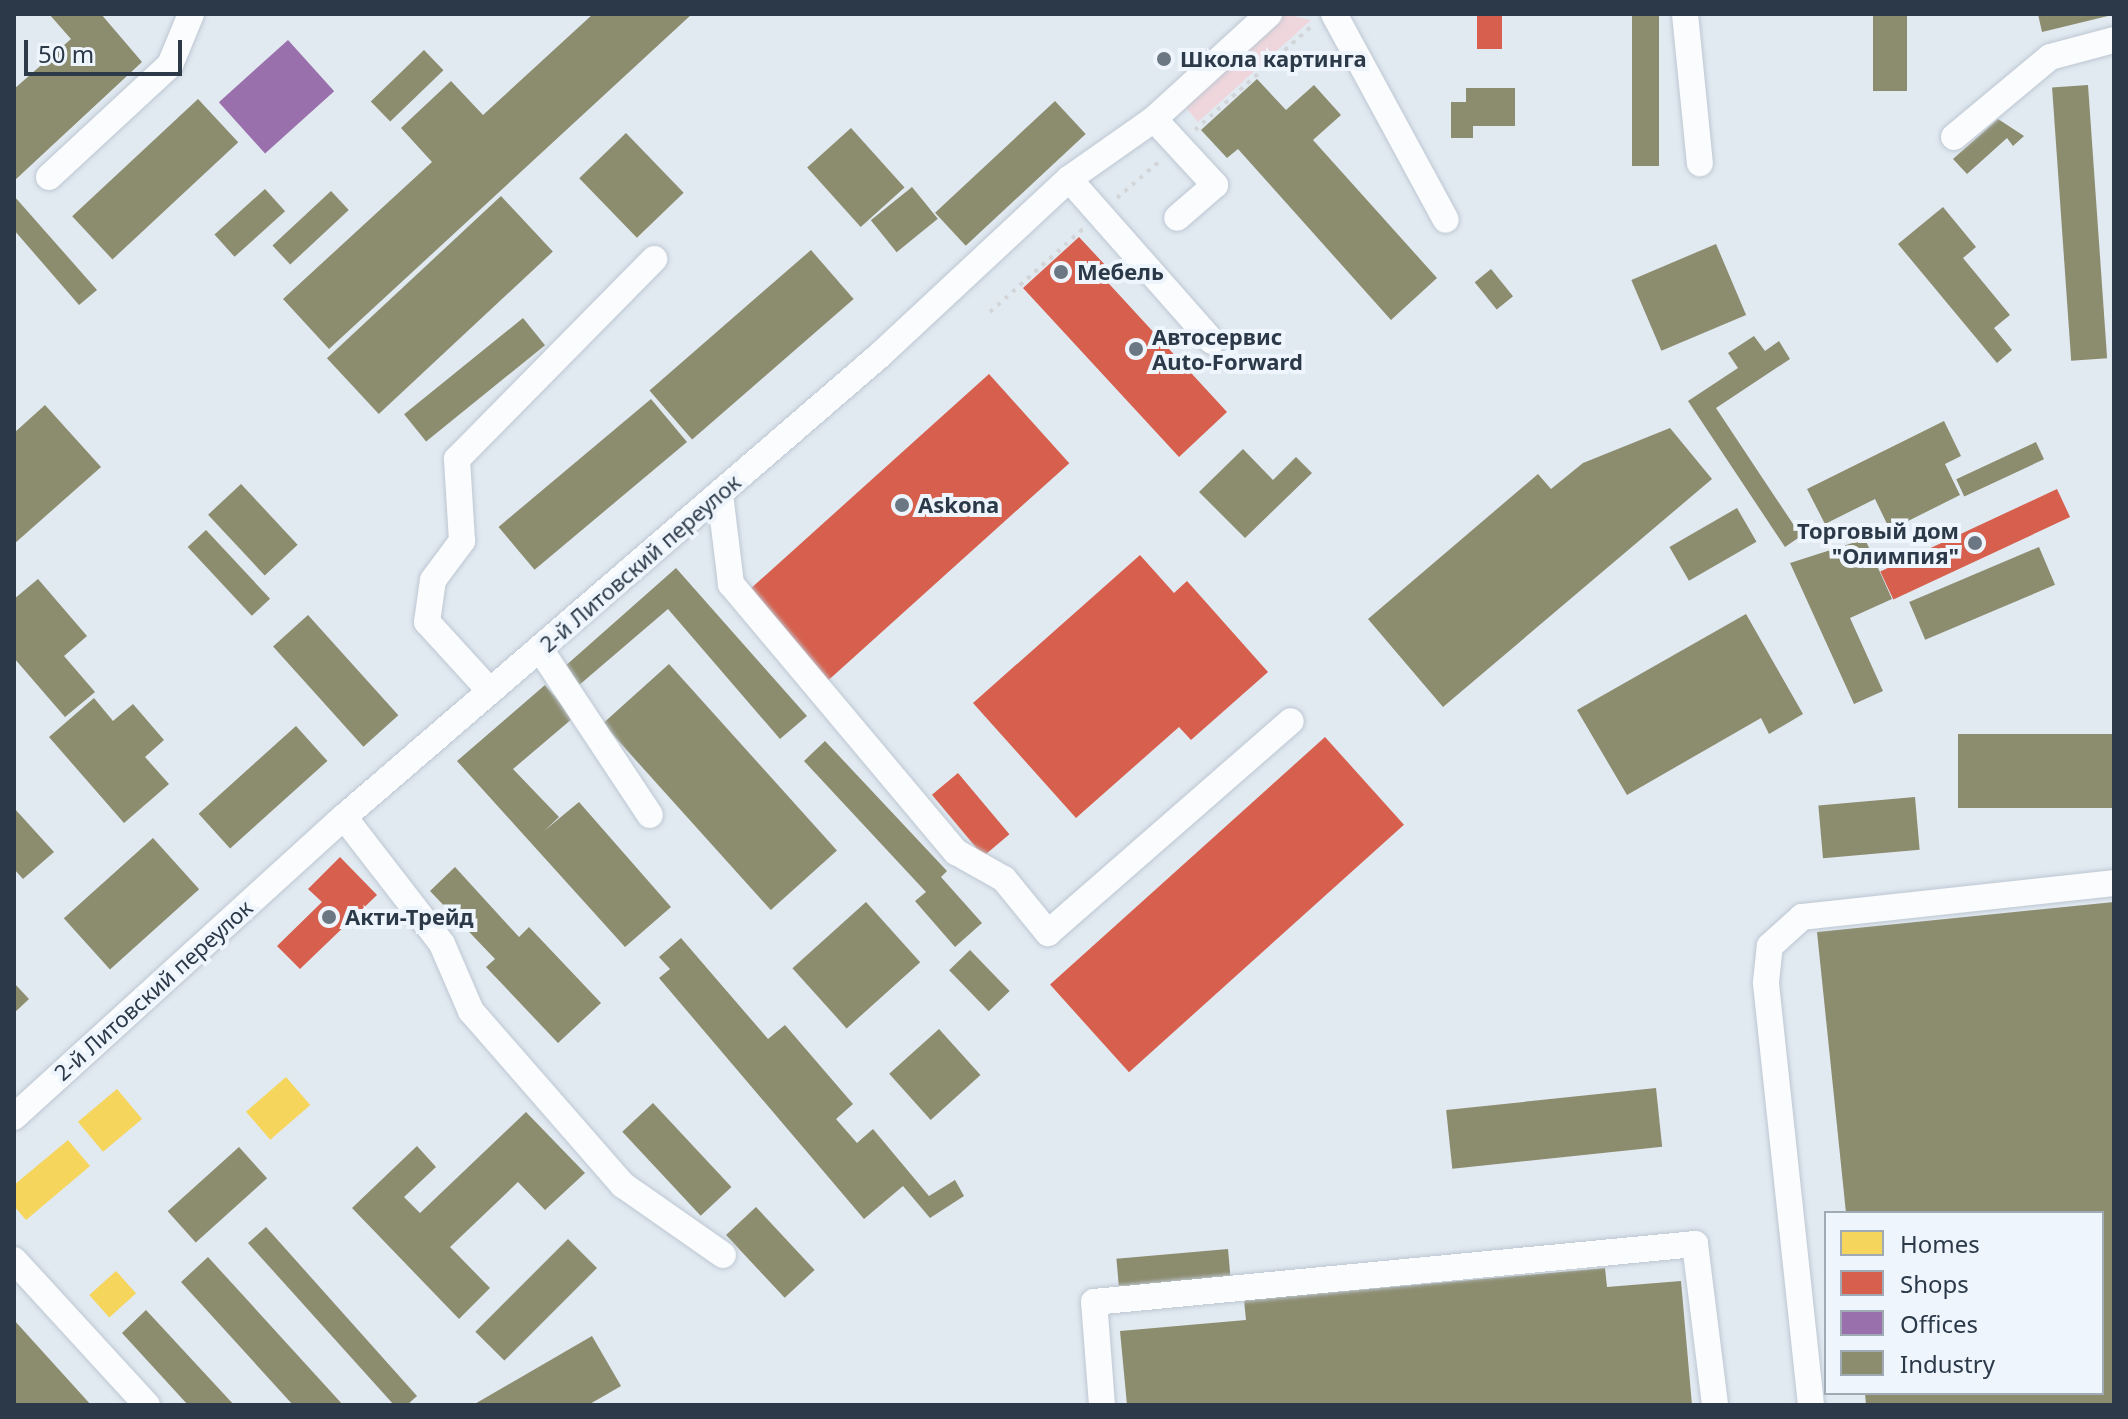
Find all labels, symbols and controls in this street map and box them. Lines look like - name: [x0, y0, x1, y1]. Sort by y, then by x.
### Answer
- scale bar: [28, 24, 186, 74]
- text: 50 m: [38, 37, 94, 70]
- place label: Школа картинга: [1180, 46, 1367, 72]
- marker: Школа картинга: [1155, 50, 1173, 68]
- place label: Мебель: [1077, 259, 1164, 285]
- marker: Мебель: [1052, 263, 1070, 281]
- place label: Автосервис Auto-Forward: [1152, 323, 1303, 374]
- marker: Автосервис Auto-Forward: [1127, 340, 1145, 358]
- street label: 2-й Литовский переулок: [534, 469, 746, 657]
- place label: Askona: [918, 492, 999, 518]
- marker: Askona: [893, 496, 911, 514]
- place label: Торговый дом "Олимпия": [1797, 517, 1959, 568]
- marker: Торговый дом "Олимпия": [1966, 534, 1984, 552]
- street label: 2-й Литовский переулок: [49, 894, 257, 1086]
- place label: Акти-Трейд: [345, 904, 474, 930]
- marker: Акти-Трейд: [320, 908, 338, 926]
- legend: [1824, 1211, 2104, 1395]
- text: Homes: [1900, 1227, 1980, 1260]
- text: Shops: [1900, 1267, 1969, 1300]
- text: Offices: [1900, 1307, 1978, 1340]
- text: Industry: [1900, 1347, 1995, 1380]

